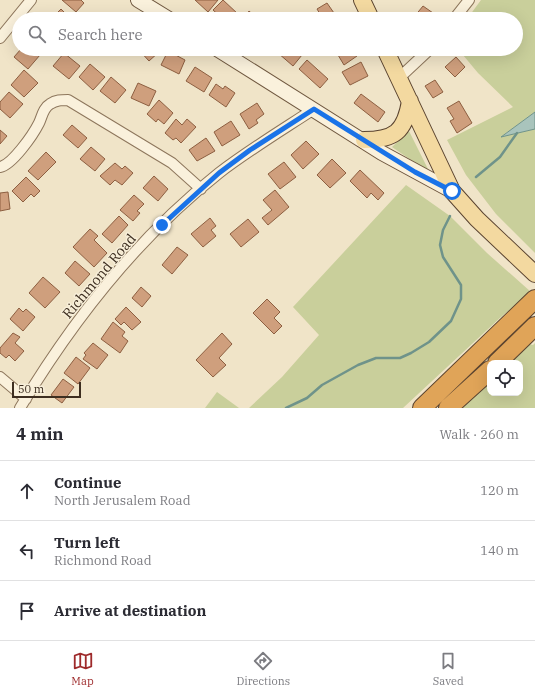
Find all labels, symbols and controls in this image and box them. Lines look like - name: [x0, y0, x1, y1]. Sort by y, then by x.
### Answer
- search box: [12, 12, 523, 56]
- icon: search: [26, 23, 48, 45]
- text: Search here: [58, 25, 143, 44]
- route start: [443, 182, 461, 200]
- route end: [153, 216, 171, 234]
- street label: Richmond Road: [58, 230, 140, 322]
- map controls: [487, 360, 523, 396]
- button: locate: [487, 360, 523, 396]
- scale bar: [12, 380, 81, 399]
- text: 50 m: [18, 382, 44, 396]
- text: 4 min: [16, 423, 64, 445]
- text: Walk · 260 m: [440, 426, 519, 443]
- text: Continue: [54, 473, 121, 492]
- icon: ahead: [16, 480, 38, 502]
- text: 120 m: [480, 482, 519, 499]
- text: North Jerusalem Road: [54, 492, 191, 509]
- text: Turn left: [54, 533, 120, 552]
- icon: left: [16, 540, 38, 562]
- text: 140 m: [480, 542, 519, 559]
- text: Richmond Road: [54, 552, 152, 569]
- icon: arrive: [16, 600, 38, 622]
- text: Arrive at destination: [54, 601, 206, 620]
- tab: Map: [71, 650, 94, 688]
- tab: Directions: [236, 650, 290, 688]
- tab: Saved: [433, 650, 464, 688]

